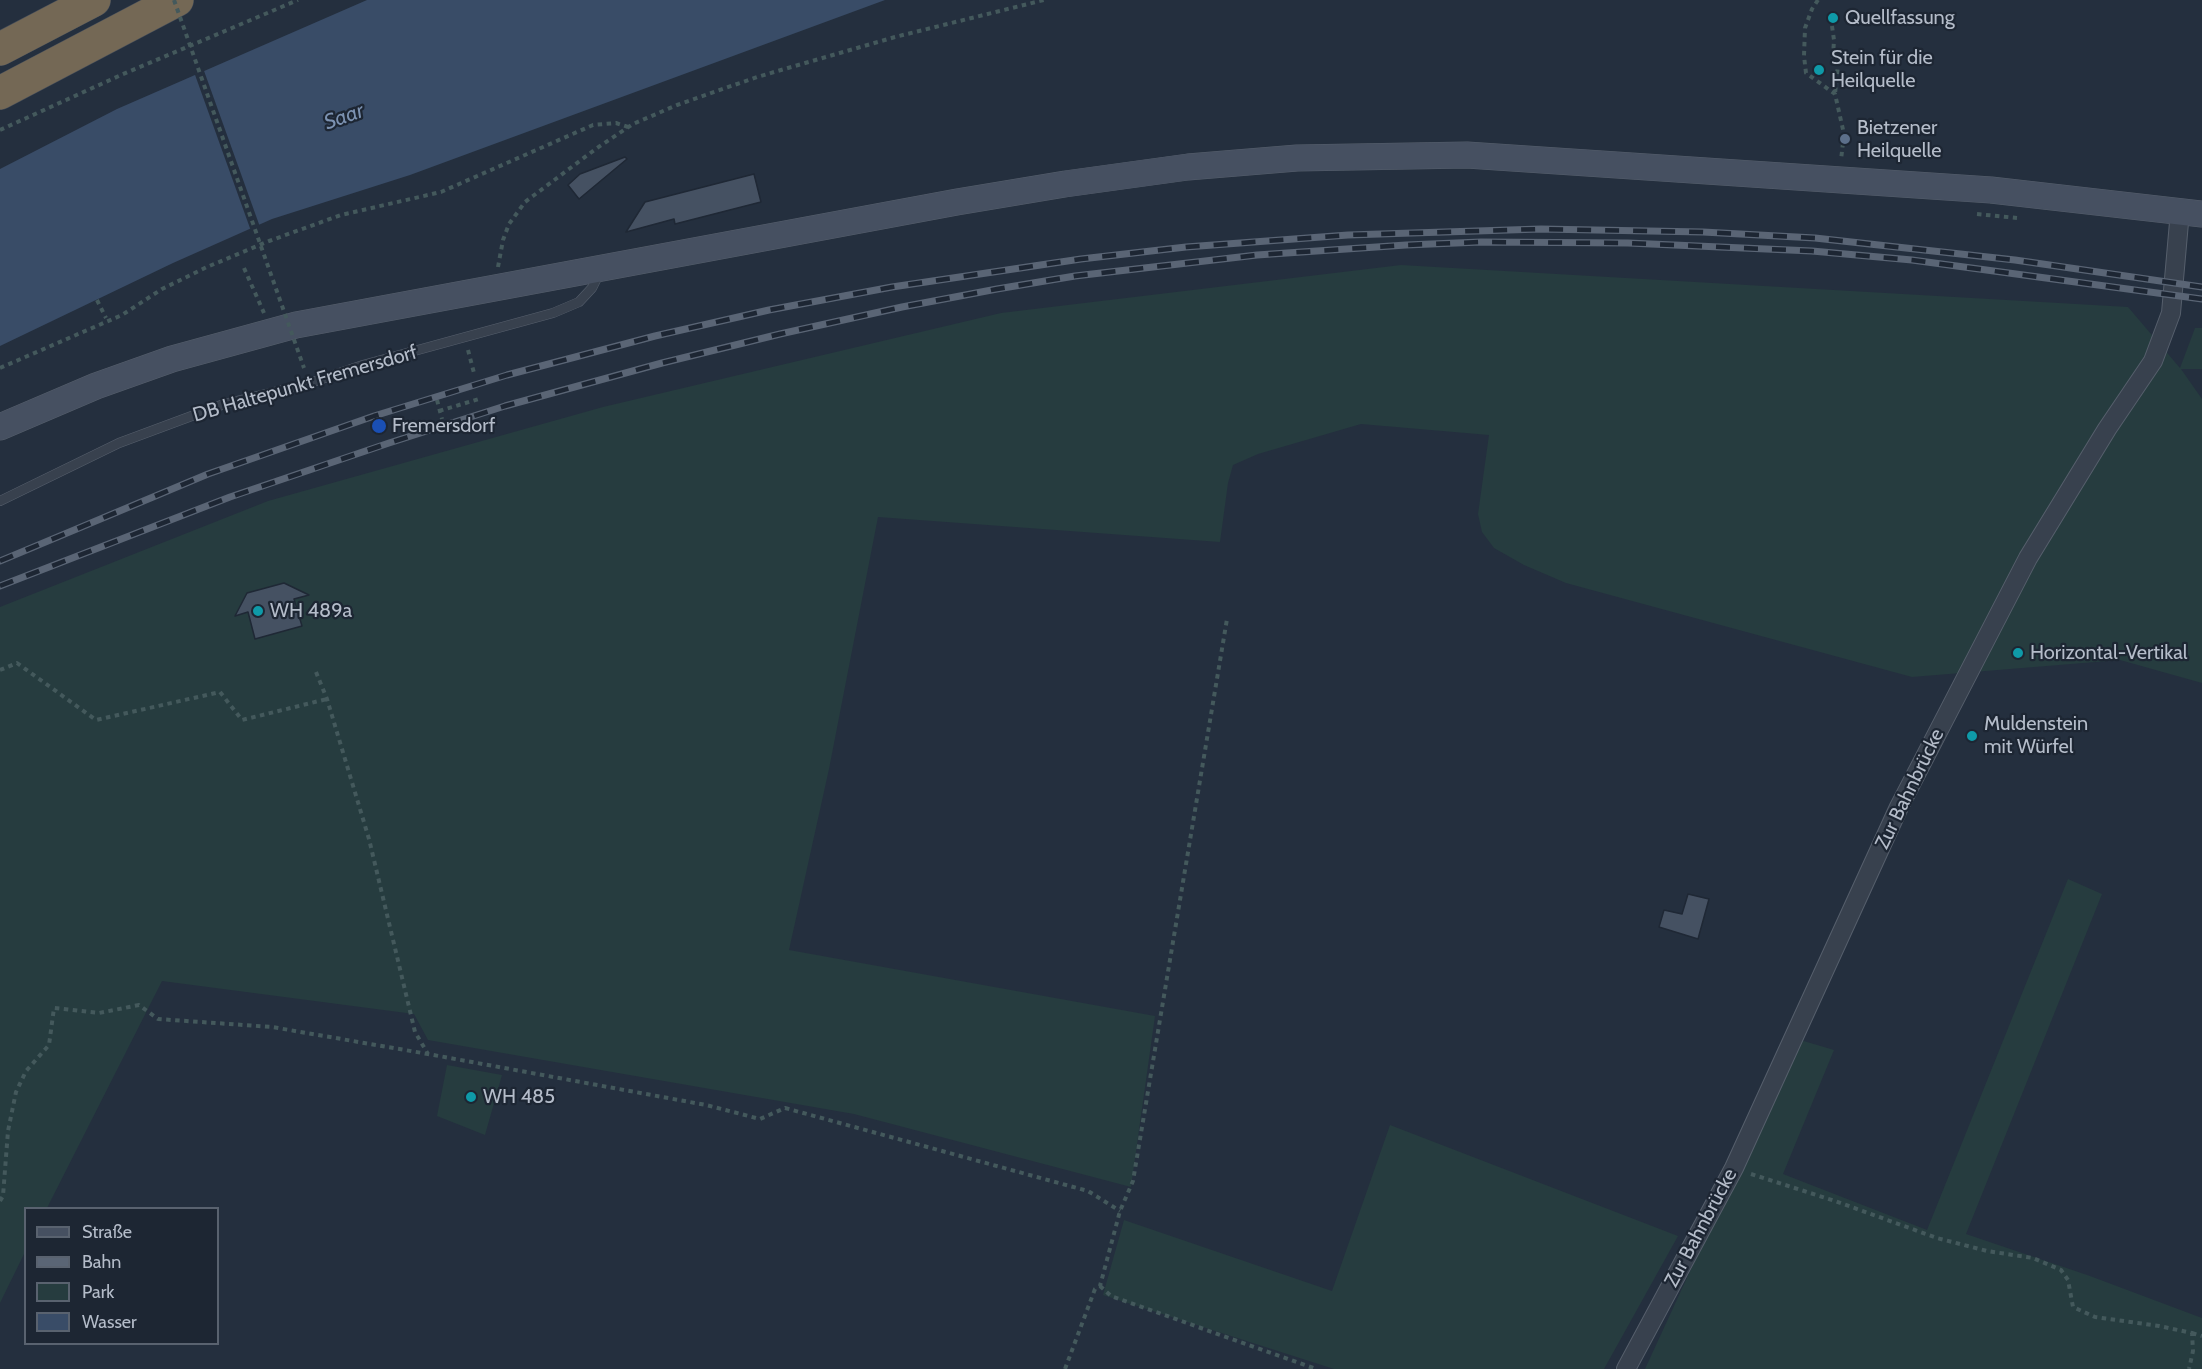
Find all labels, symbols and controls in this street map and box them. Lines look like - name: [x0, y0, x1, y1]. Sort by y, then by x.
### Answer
- place label: Quellfassung: [1845, 6, 1955, 30]
- marker: Quellfassung: [1826, 11, 1840, 25]
- place label: Stein für die Heilquelle: [1831, 46, 1933, 93]
- marker: Stein für die Heilquelle: [1812, 63, 1826, 77]
- water label: Saar: [321, 99, 367, 135]
- place label: Bietzener Heilquelle: [1857, 116, 1941, 163]
- marker: Bietzener Heilquelle: [1838, 132, 1852, 146]
- street label: DB Haltepunkt Fremersdorf: [190, 340, 420, 428]
- place label: Fremersdorf: [392, 414, 495, 438]
- marker: Fremersdorf: [370, 417, 388, 435]
- place label: WH 489a: [270, 599, 352, 623]
- marker: WH 489a: [251, 604, 265, 618]
- place label: Horizontal-Vertikal: [2030, 641, 2188, 665]
- marker: Horizontal-Vertikal: [2011, 646, 2025, 660]
- place label: Muldenstein mit Würfel: [1984, 712, 2088, 759]
- street label: Zur Bahnbrücke: [1871, 725, 1949, 853]
- marker: Muldenstein mit Würfel: [1965, 729, 1979, 743]
- place label: WH 485: [483, 1085, 555, 1109]
- marker: WH 485: [464, 1090, 478, 1104]
- street label: Zur Bahnbrücke: [1660, 1165, 1742, 1291]
- legend: [24, 1207, 219, 1345]
- text: Straße: [82, 1221, 132, 1243]
- text: Bahn: [82, 1251, 121, 1273]
- text: Park: [82, 1281, 114, 1303]
- text: Wasser: [82, 1311, 137, 1333]

